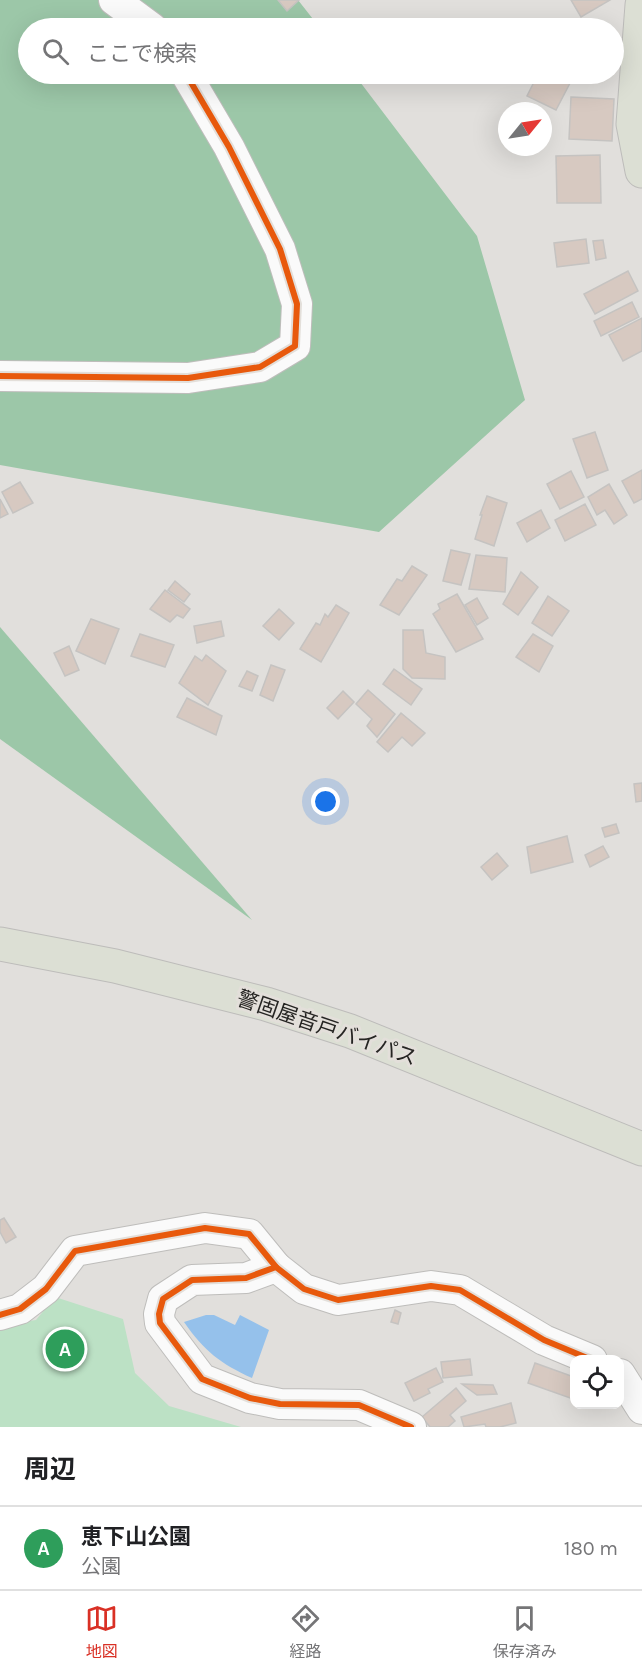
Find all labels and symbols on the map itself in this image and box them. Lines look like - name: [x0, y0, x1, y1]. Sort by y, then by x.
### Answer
- north arrow: [498, 102, 552, 156]
- your location: [311, 787, 340, 816]
- street label: 警固屋音戸バイパス: [234, 986, 420, 1070]
- pin: A: [46, 1326, 84, 1372]

